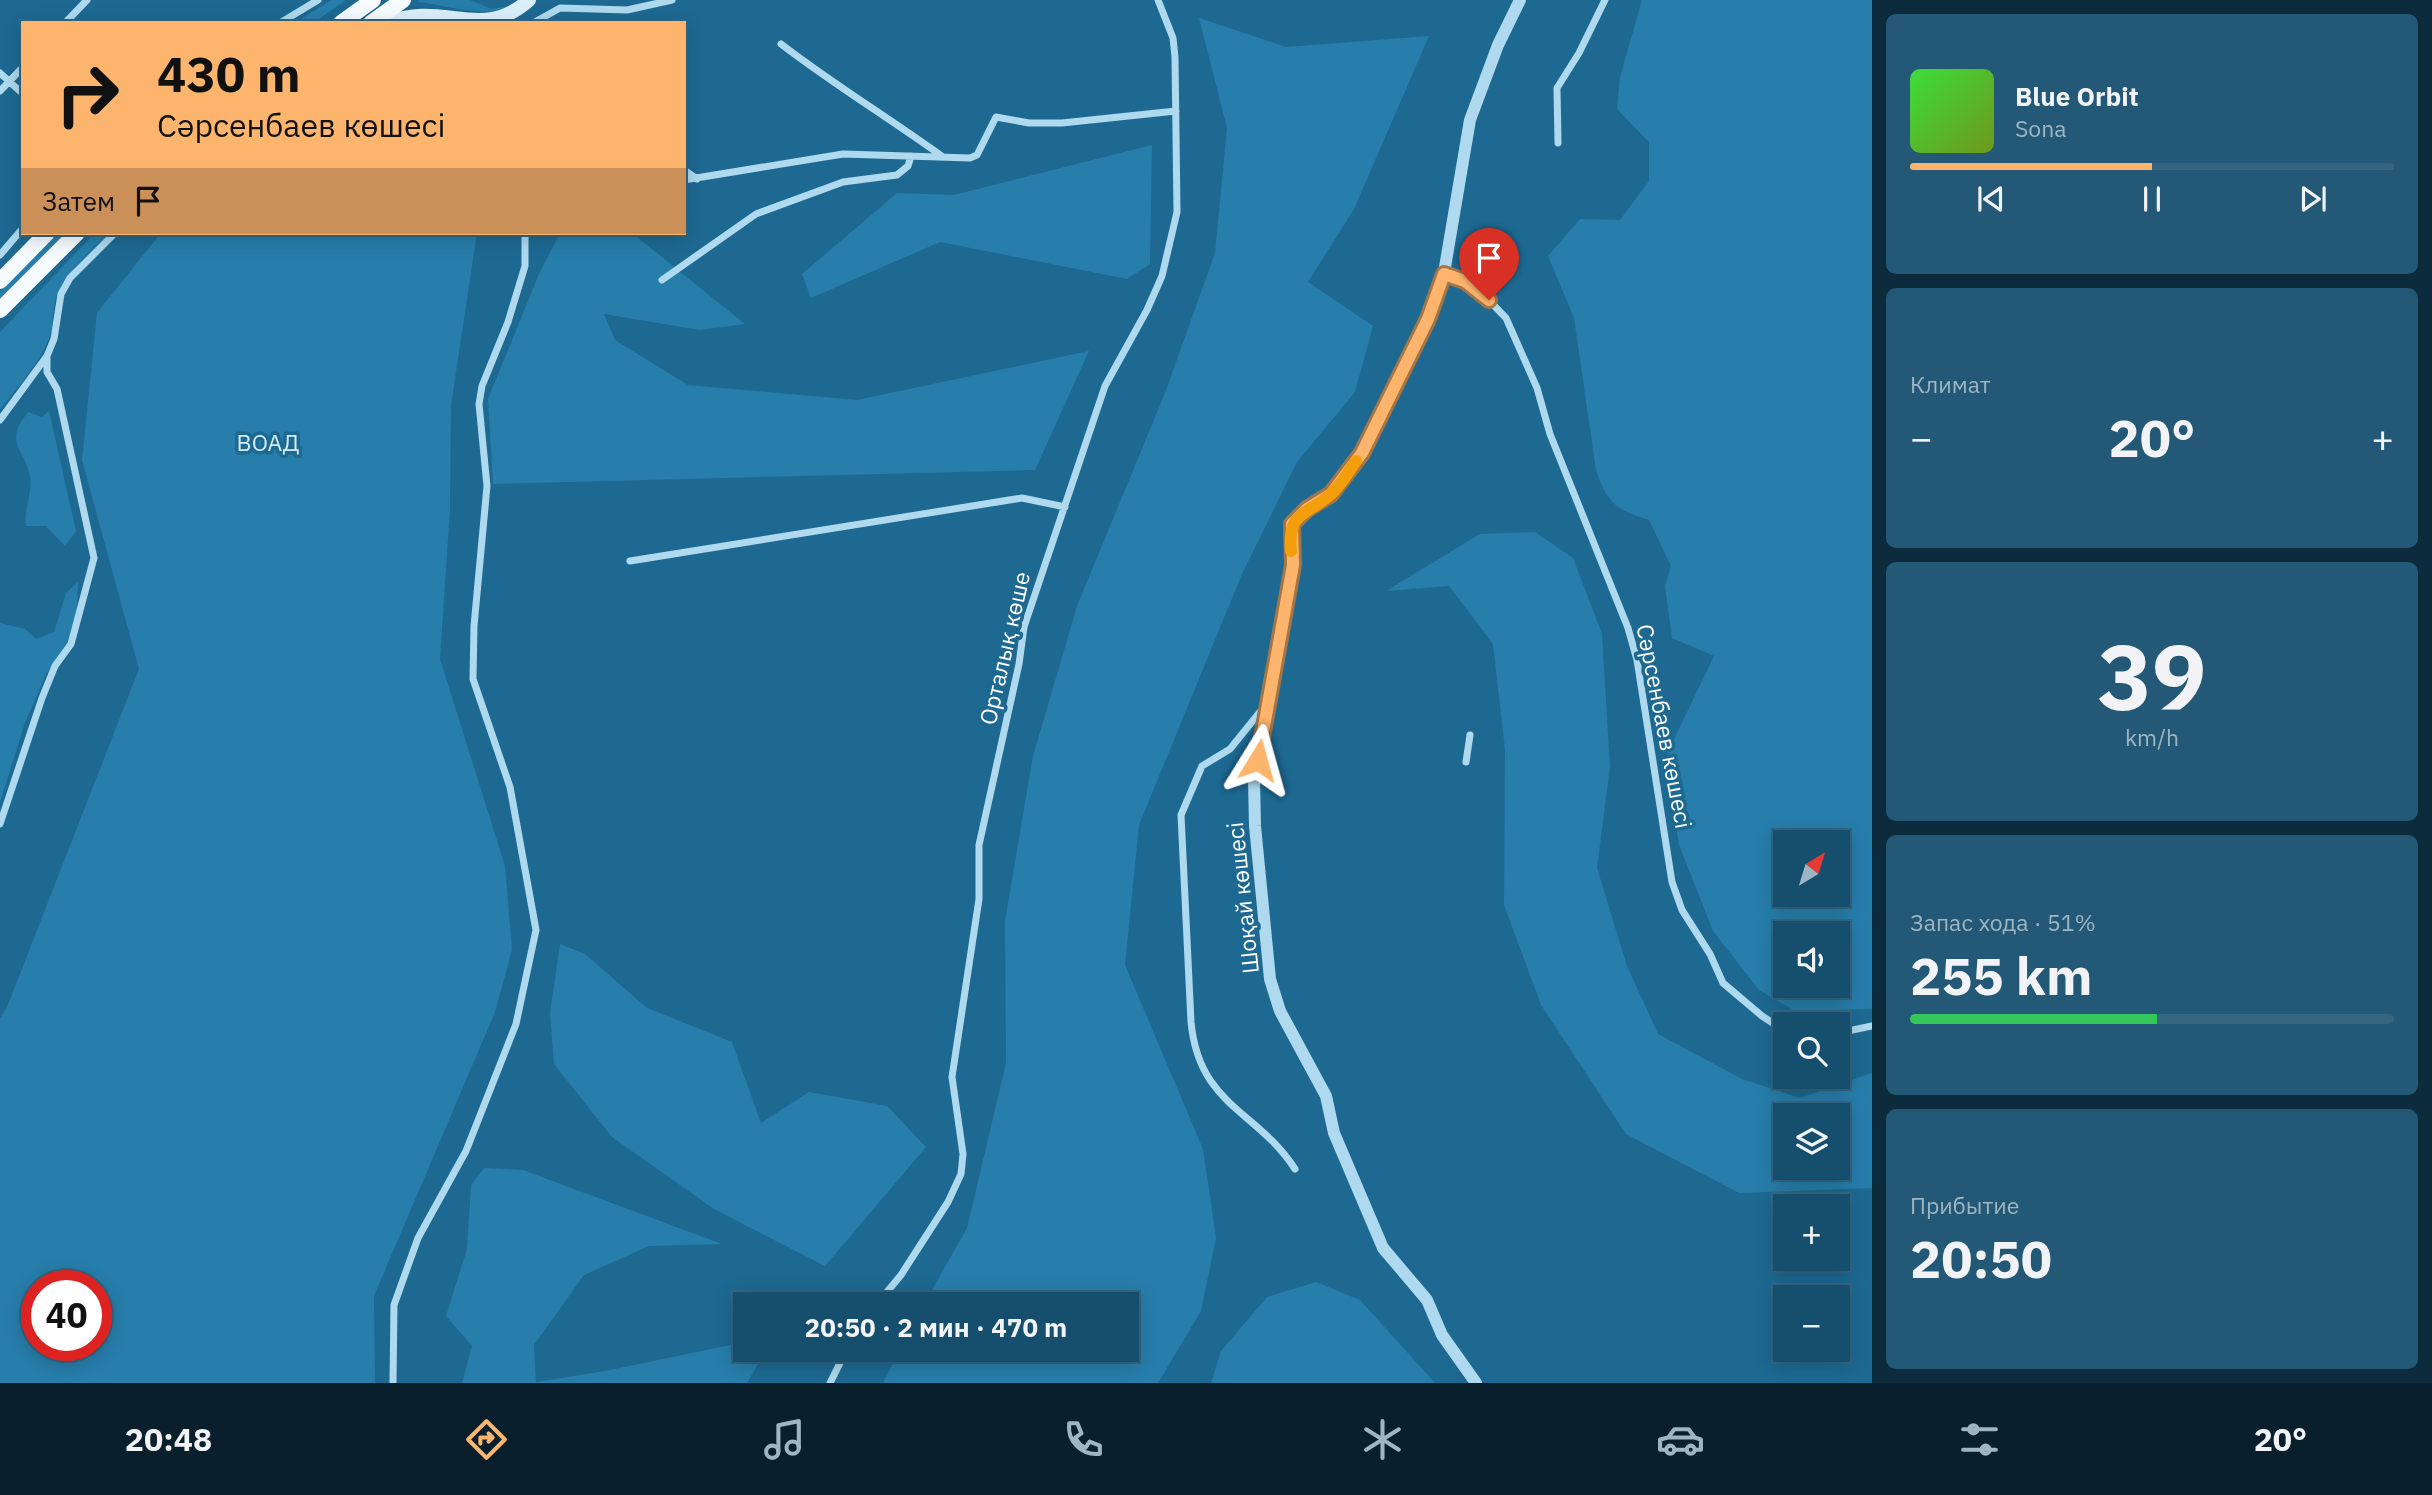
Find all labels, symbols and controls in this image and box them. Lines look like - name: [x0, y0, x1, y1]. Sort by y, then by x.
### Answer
- text: 430 m: [157, 42, 301, 105]
- icon: right: [42, 49, 133, 140]
- text: Blue Orbit: [2015, 79, 2139, 113]
- text: Сәрсенбаев көшесі: [157, 104, 446, 146]
- text: Sona: [2015, 113, 2067, 143]
- icon: previous: [1972, 180, 2010, 218]
- icon: pause: [2133, 180, 2171, 218]
- icon: next: [2294, 180, 2332, 218]
- icon: arrive: [129, 182, 167, 220]
- text: Затем: [42, 184, 115, 218]
- pin: [1459, 228, 1519, 300]
- icon: arrive: [1470, 239, 1508, 277]
- text: Климат: [1910, 369, 1991, 399]
- text: 20°: [2109, 404, 2195, 471]
- text: −: [1910, 413, 1933, 462]
- text: +: [2371, 413, 2394, 462]
- park label: ВОАД: [237, 427, 299, 457]
- street label: Орталық көше: [972, 568, 1036, 728]
- text: 39: [2097, 617, 2207, 735]
- street label: Сәрсенбаев көшесі: [1630, 621, 1700, 831]
- text: km/h: [2125, 722, 2179, 752]
- position arrow: [1221, 723, 1295, 797]
- street label: Шоқай көшесі: [1219, 821, 1265, 975]
- north arrow: [1773, 830, 1850, 906]
- map controls: [1773, 830, 1850, 1362]
- text: Запас хода · 51%: [1910, 907, 2096, 937]
- button: sound: [1773, 921, 1850, 998]
- text: 255 km: [1910, 942, 2092, 1009]
- button: search: [1773, 1012, 1850, 1089]
- button: layers: [1773, 1103, 1850, 1180]
- text: Прибытие: [1910, 1190, 2019, 1220]
- button: +: [1773, 1194, 1850, 1271]
- text: 20:50: [1910, 1225, 2052, 1292]
- speed limit sign: 40: [21, 1270, 112, 1361]
- button: −: [1773, 1285, 1850, 1362]
- text: 20:50 · 2 мин · 470 m: [805, 1310, 1067, 1344]
- icon: directions: [462, 1415, 511, 1464]
- icon: music: [760, 1415, 809, 1464]
- icon: phone: [1059, 1415, 1108, 1464]
- icon: climate: [1358, 1415, 1407, 1464]
- icon: car: [1656, 1415, 1705, 1464]
- icon: filters: [1955, 1415, 2004, 1464]
- text: 20:48: [125, 1418, 212, 1460]
- text: 20°: [2254, 1418, 2307, 1460]

